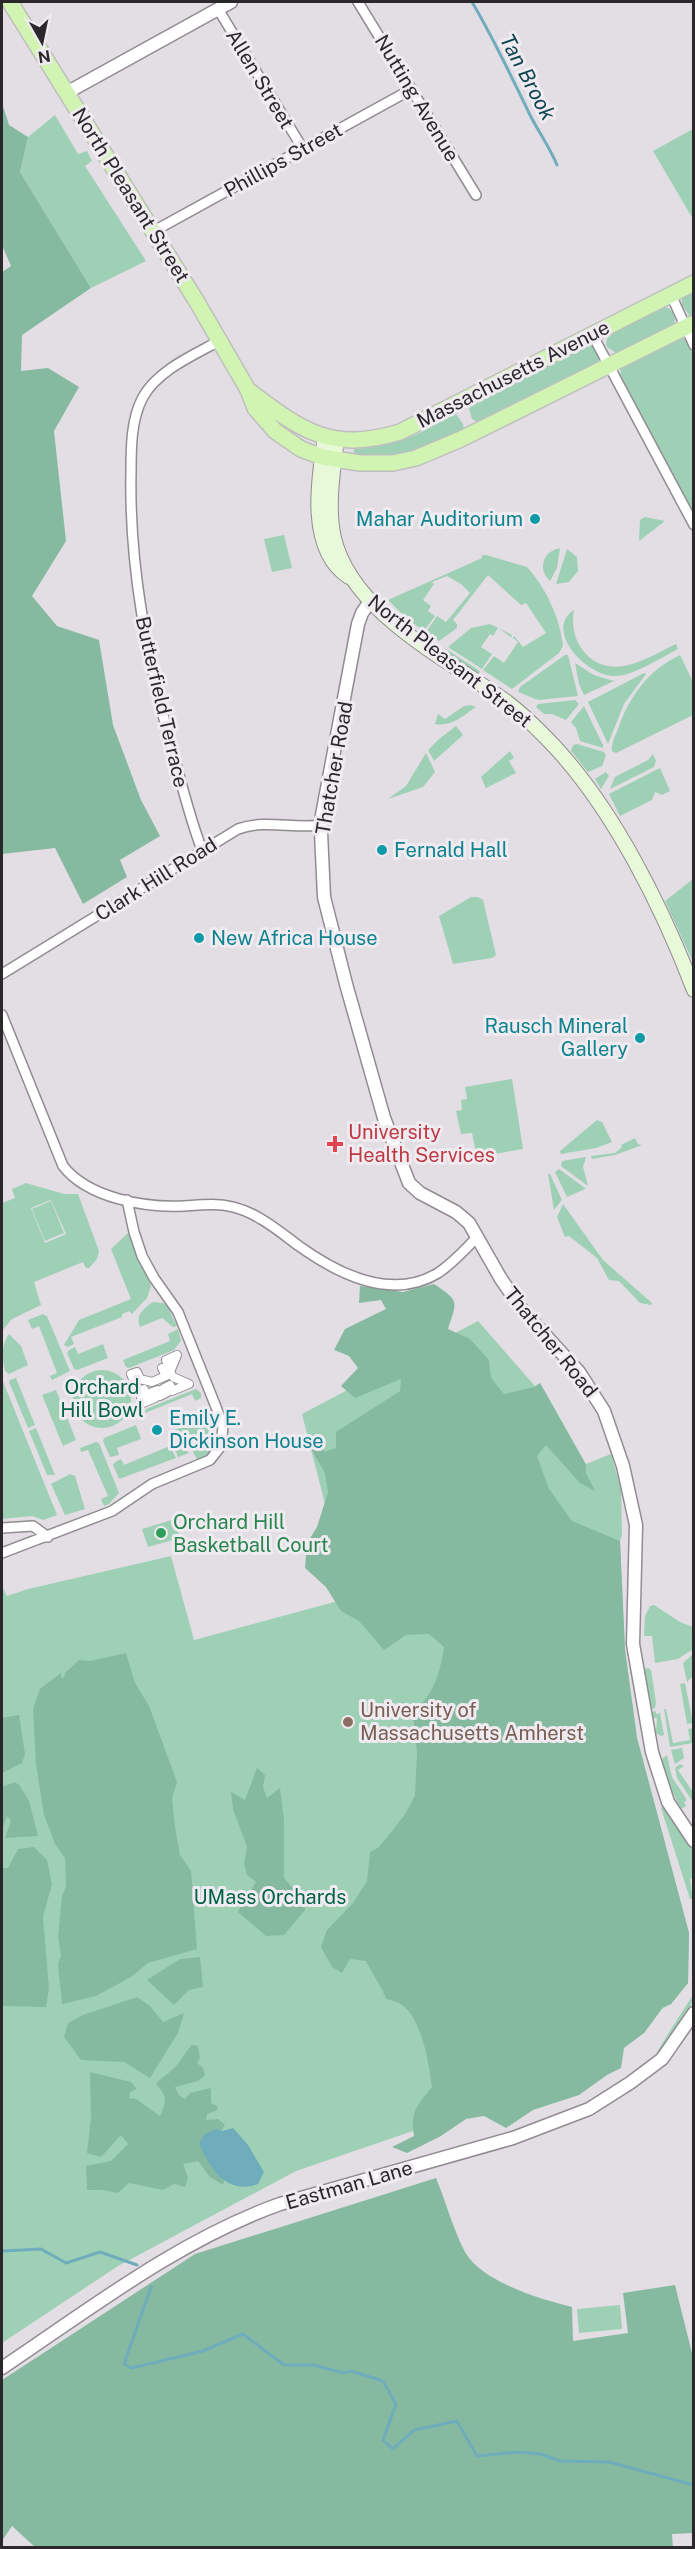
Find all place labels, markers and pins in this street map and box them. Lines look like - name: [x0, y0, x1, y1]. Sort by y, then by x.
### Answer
- place label: Mahar Auditorium: [356, 507, 523, 531]
- marker: Mahar Auditorium: [528, 512, 542, 526]
- place label: Fernald Hall: [394, 838, 508, 862]
- marker: Fernald Hall: [375, 843, 389, 857]
- place label: New Africa House: [211, 926, 378, 950]
- marker: New Africa House: [192, 931, 206, 945]
- place label: Rausch Mineral Gallery: [485, 1014, 628, 1061]
- marker: Rausch Mineral Gallery: [633, 1031, 647, 1045]
- place label: University Health Services: [348, 1120, 495, 1167]
- marker: University Health Services: [326, 1135, 344, 1153]
- place label: Emily E. Dickinson House: [169, 1406, 324, 1453]
- marker: Emily E. Dickinson House: [150, 1423, 164, 1437]
- place label: Orchard Hill Basketball Court: [173, 1510, 329, 1557]
- marker: Orchard Hill Basketball Court: [154, 1526, 168, 1540]
- place label: University of Massachusetts Amherst: [360, 1698, 584, 1745]
- marker: University of Massachusetts Amherst: [341, 1715, 355, 1729]

